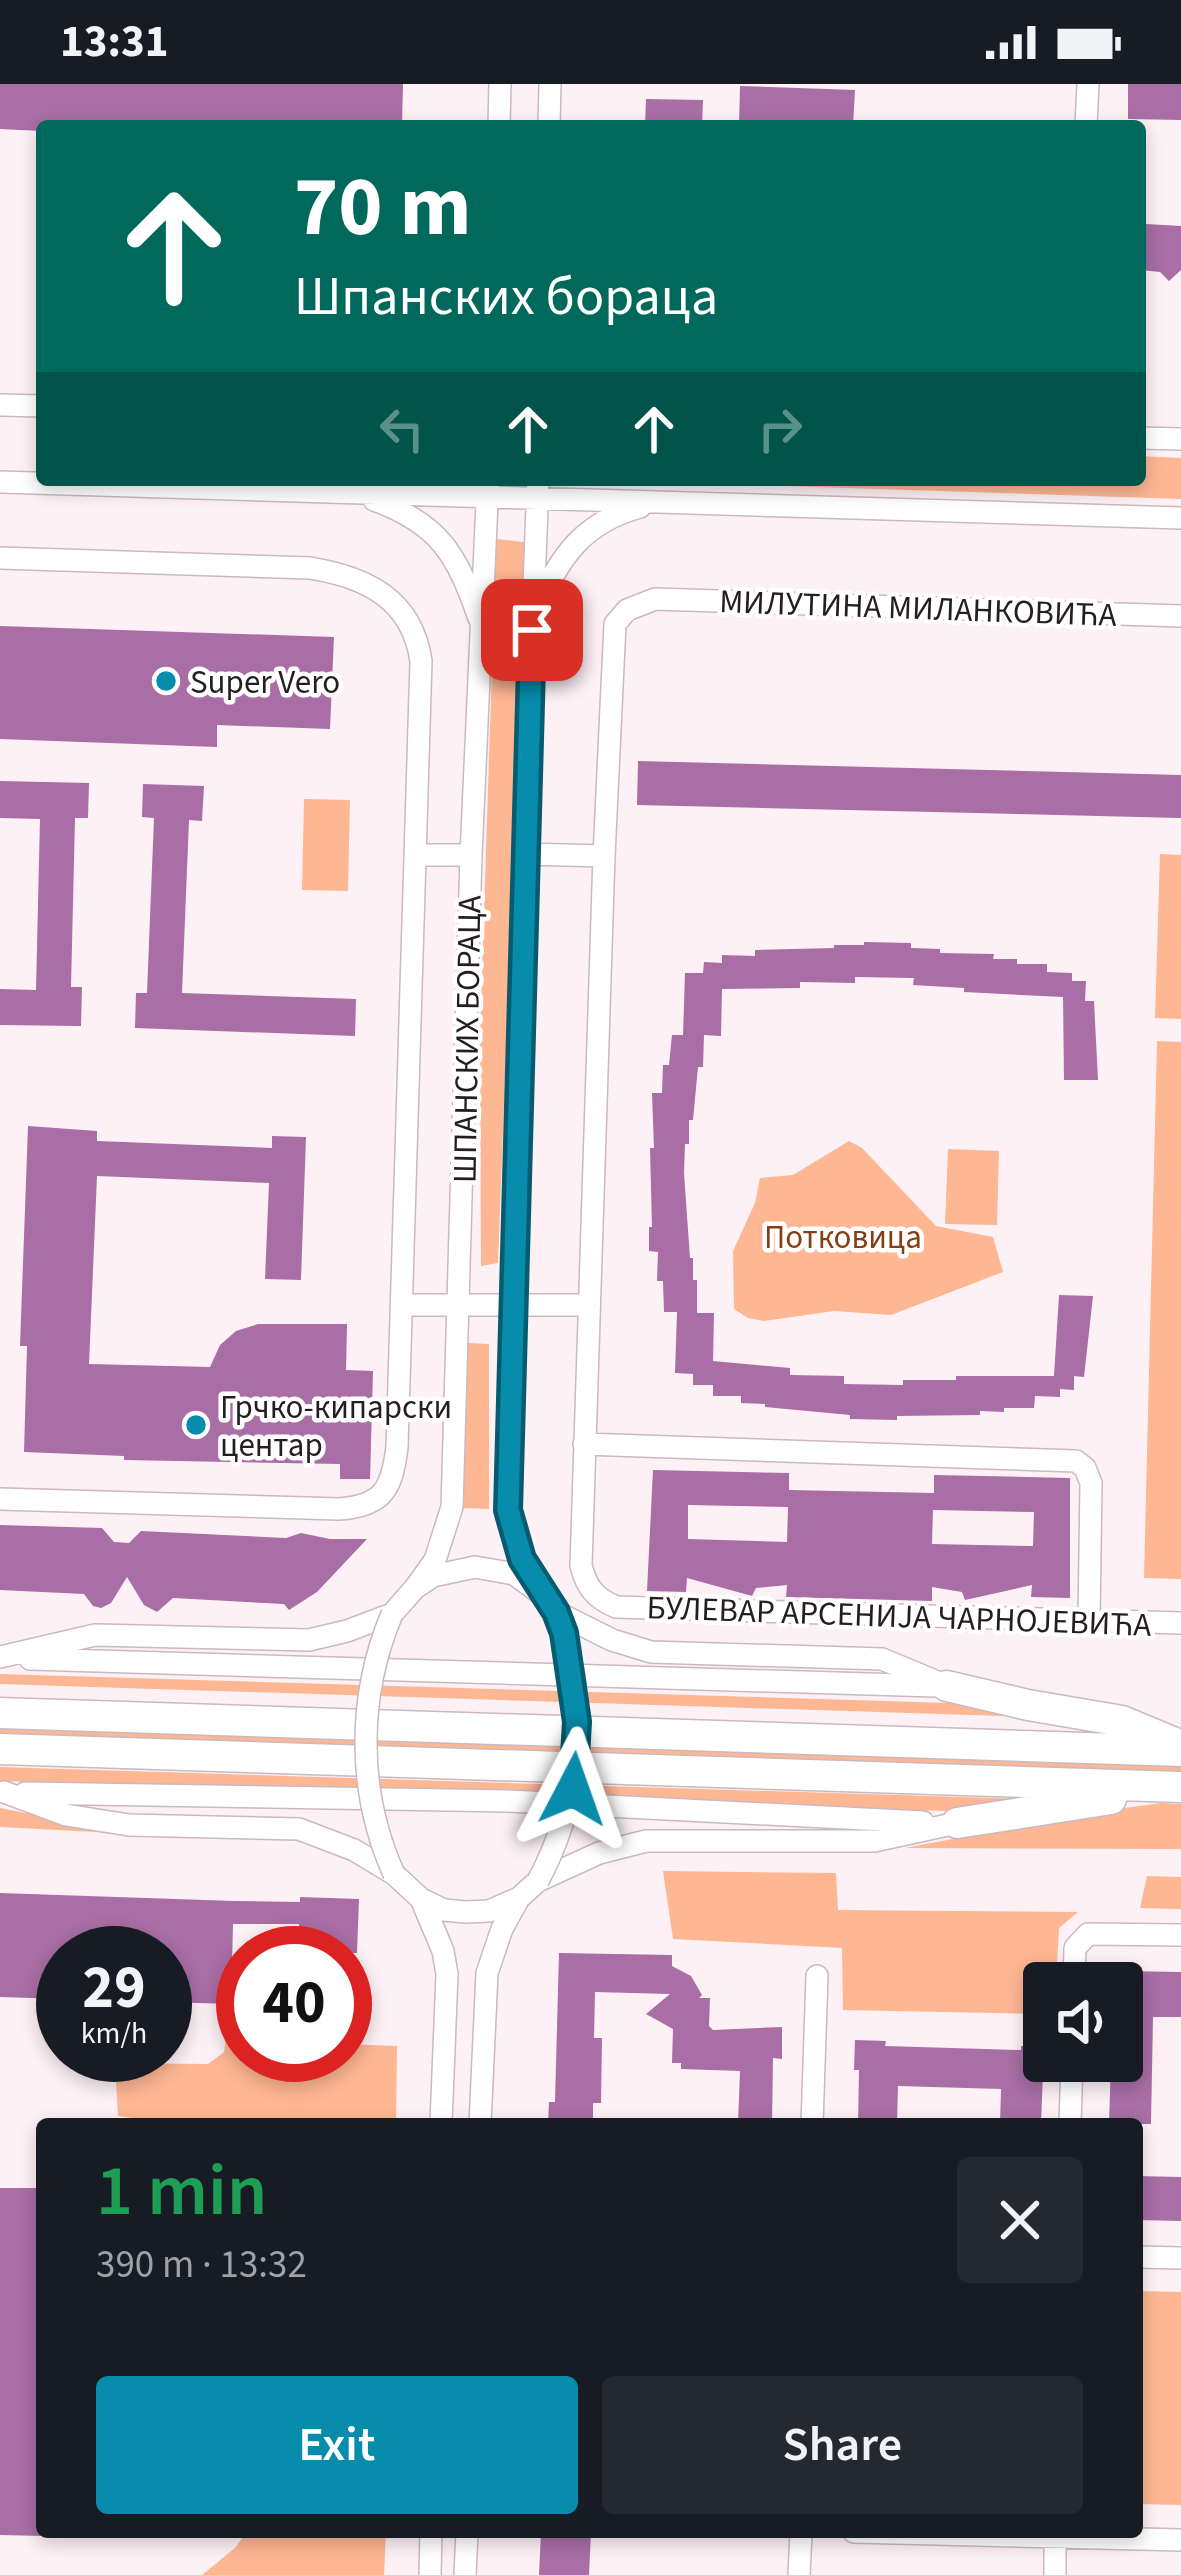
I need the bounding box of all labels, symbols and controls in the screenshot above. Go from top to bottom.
text: 13:31 [60,10,169,74]
text: 70 m [294,148,472,268]
icon: ahead [96,168,252,324]
text: Шпанских бораца [294,259,718,336]
icon: left [369,396,435,462]
icon: ahead [495,396,561,462]
icon: ahead [621,396,687,462]
icon: right [747,396,813,462]
street label: МИЛУТИНА МИЛАНКОВИЋА [718,578,1117,639]
pin [481,579,583,681]
icon: arrive [499,597,565,663]
place label: Super Vero [190,659,340,706]
marker: Super Vero [153,668,179,694]
street label: ШПАНСКИХ БОРАЦА [441,895,494,1183]
park label: Потковица [764,1214,922,1261]
place label: Грчко-кипарски центар [220,1384,452,1469]
marker: Грчко-кипарски центар [183,1412,209,1438]
street label: БУЛЕВАР АРСЕНИЈА ЧАРНОЈЕВИЋА [646,1584,1152,1649]
position arrow [510,1726,636,1852]
speed limit sign: 40 [216,1926,372,2082]
text: 29 [82,1946,146,2031]
map controls [1023,1962,1143,2082]
button: sound [1023,1962,1143,2082]
text: km/h [81,2012,147,2055]
text: 1 min [96,2140,267,2243]
button: close [957,2157,1083,2283]
text: 390 m · 13:32 [96,2237,307,2293]
button: Exit [96,2376,578,2514]
button: Share [602,2376,1083,2514]

